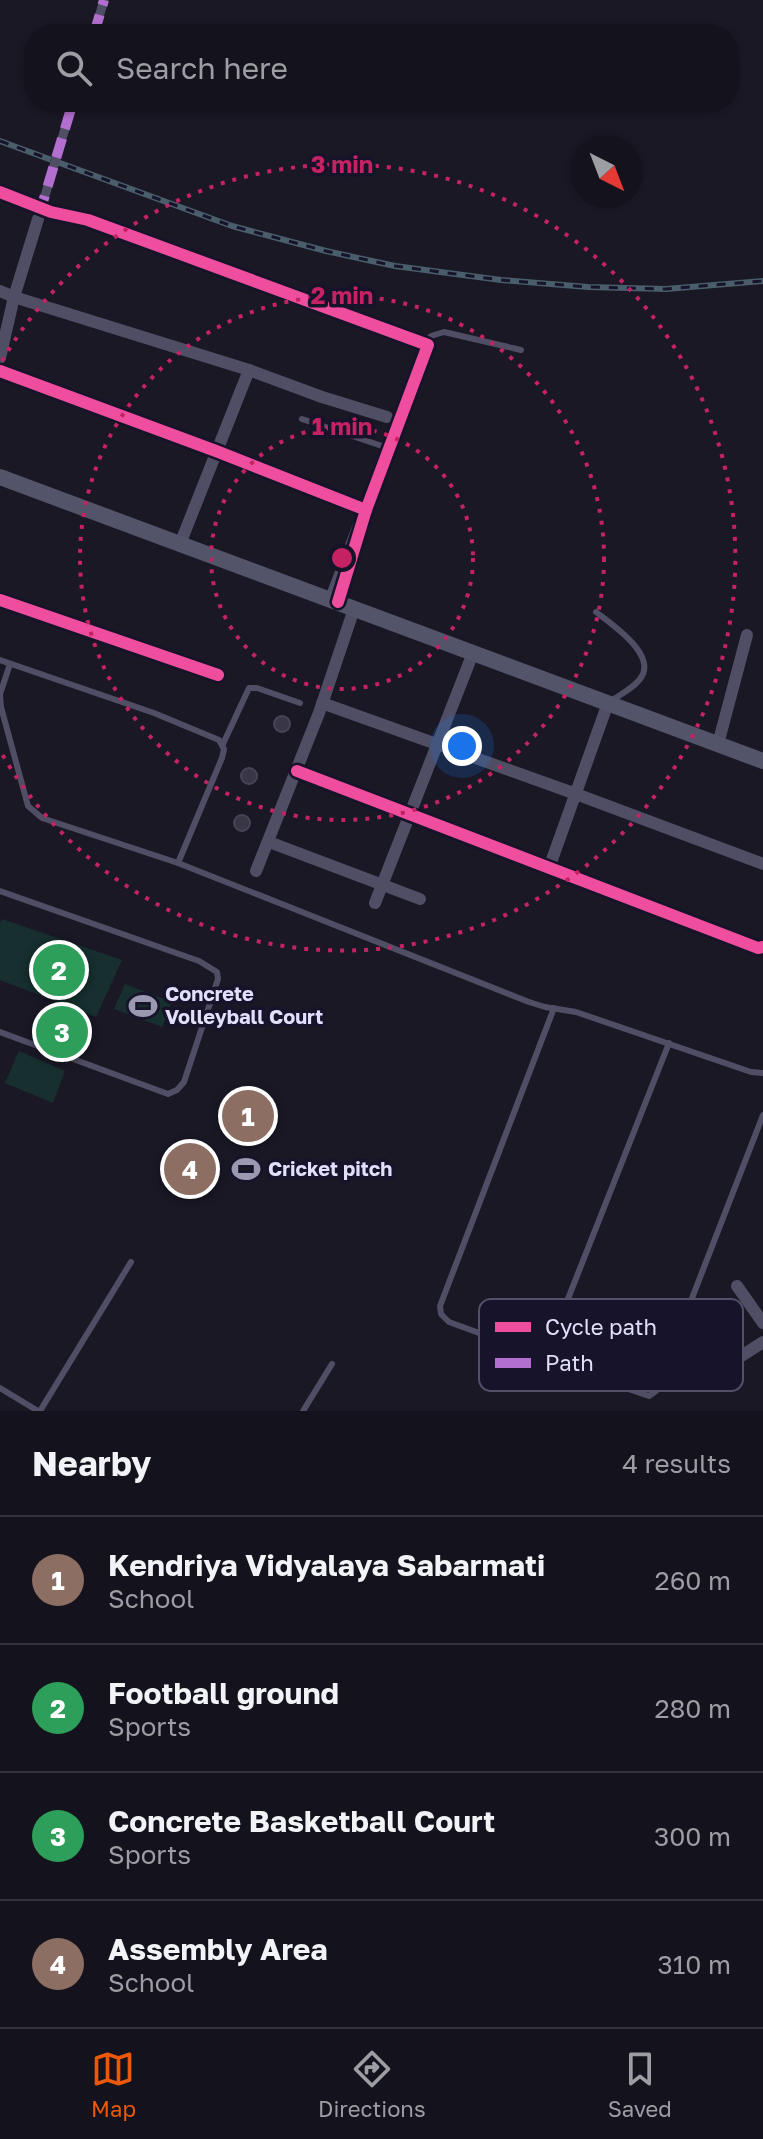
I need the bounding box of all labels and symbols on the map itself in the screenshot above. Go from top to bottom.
north arrow [571,136,643,208]
text: 3 min [311,149,373,178]
text: 2 min [311,280,373,309]
text: 1 min [312,411,372,440]
centre of rings [328,544,356,572]
your location [442,726,482,766]
pin: 2 [33,940,85,1000]
place label: Concrete Volleyball Court [165,981,323,1028]
sports icon: Concrete Volleyball Court [128,991,158,1021]
pin: 3 [36,1002,88,1062]
pin: 1 [222,1086,274,1146]
pin: 4 [164,1139,216,1199]
sports icon: Cricket pitch [231,1154,261,1184]
place label: Cricket pitch [268,1156,392,1180]
legend [479,1299,743,1391]
text: Cycle path [545,1313,657,1340]
text: Path [545,1349,594,1376]

